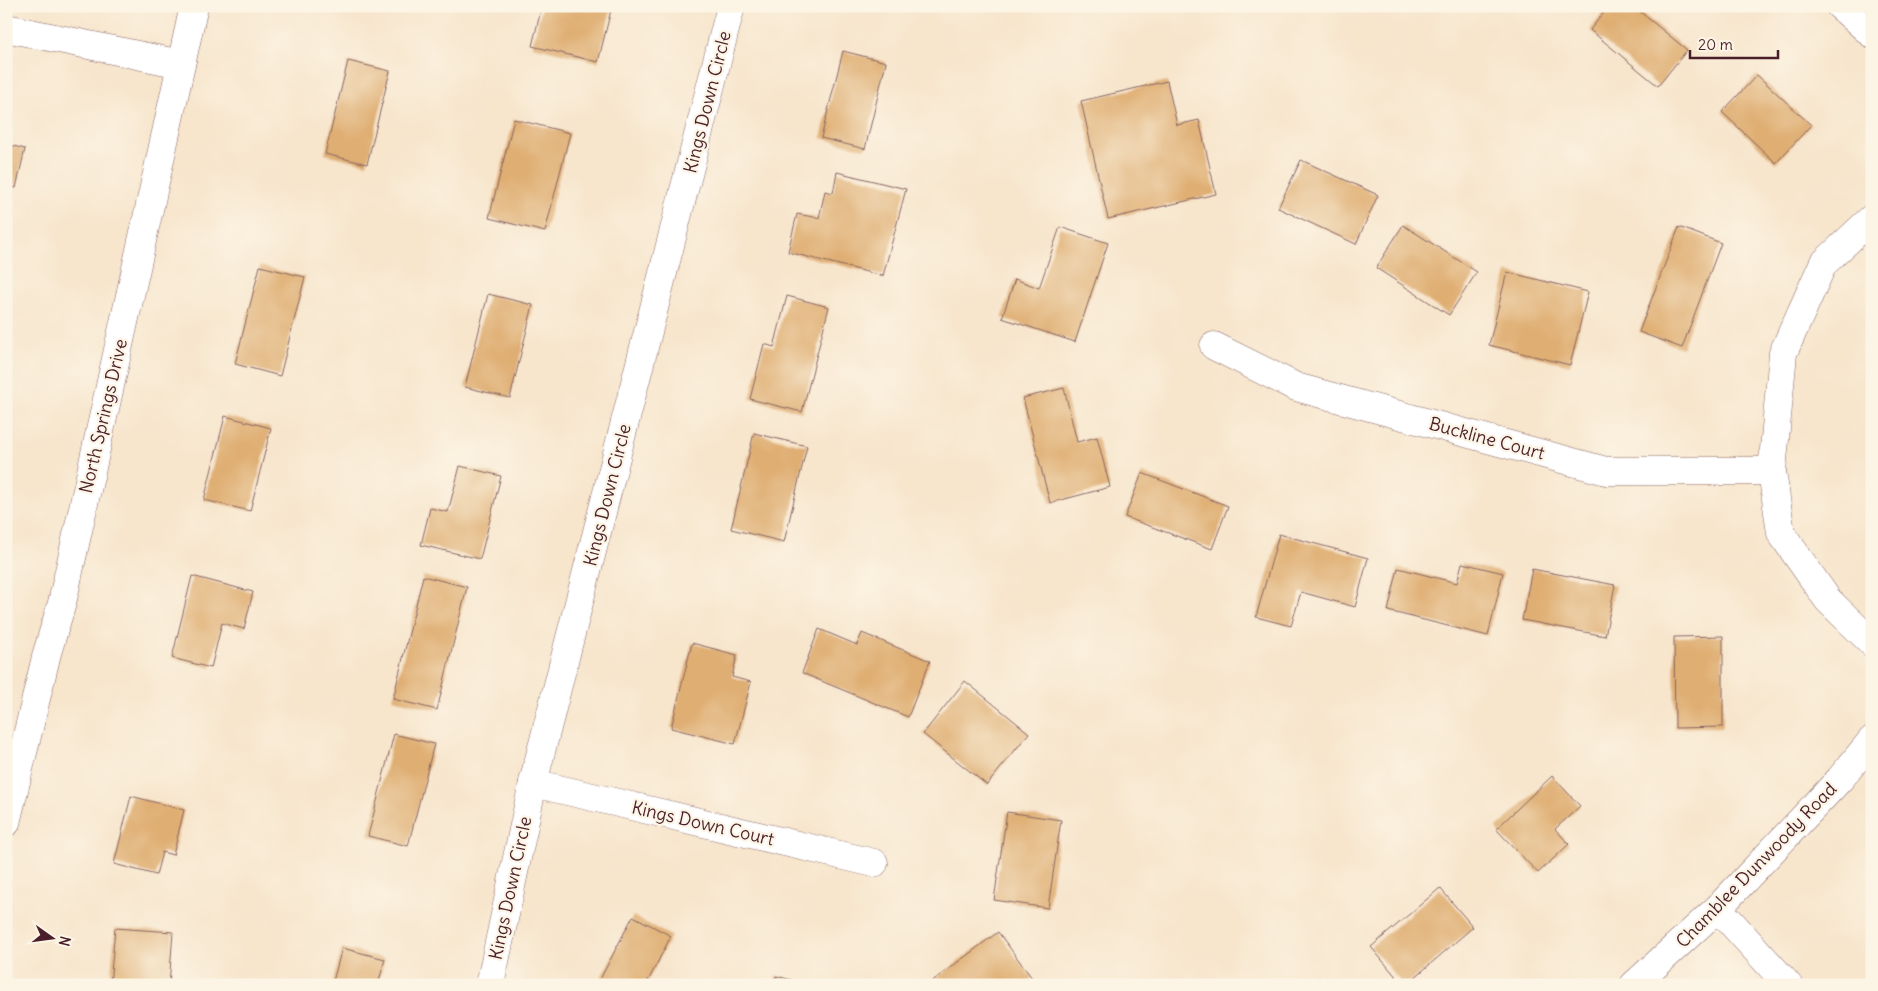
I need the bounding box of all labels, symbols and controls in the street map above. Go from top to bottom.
street label: Kings Down Circle [678,28,736,176]
scale bar [1690,28,1778,60]
text: 20 m [1698,35,1733,54]
street label: North Springs Drive [74,337,132,495]
street label: Buckline Court [1427,412,1547,464]
street label: Kings Down Circle [578,421,636,569]
street label: Chamblee Dunwoody Road [1671,777,1841,953]
street label: Kings Down Court [630,795,776,851]
street label: Kings Down Circle [484,814,536,962]
north arrow [28,914,78,964]
text: N [55,934,75,948]

